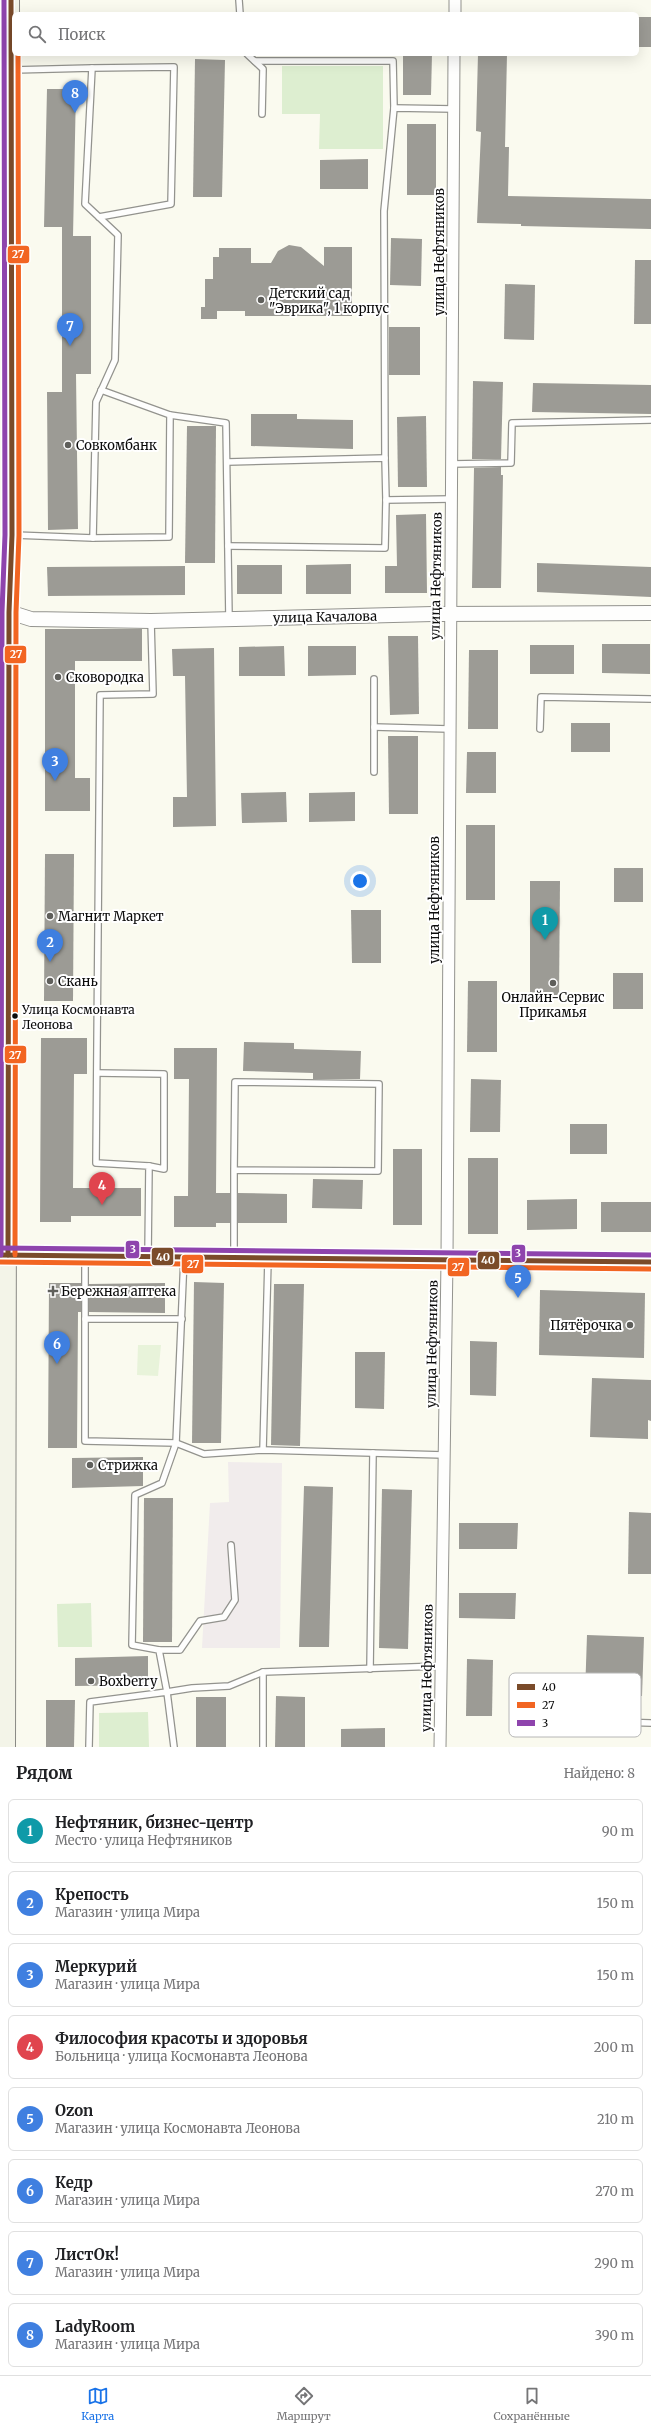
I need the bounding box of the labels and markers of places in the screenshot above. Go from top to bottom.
pin: 8 [62,80,88,113]
place label: Детский сад "Эврика", 1 корпус [269,285,389,317]
marker: Детский сад "Эврика", 1 корпус [256,295,266,305]
pin: 7 [57,313,83,346]
place label: Совкомбанк [76,437,158,454]
marker: Совкомбанк [63,440,73,450]
place label: Сковородка [66,669,144,686]
marker: Сковородка [53,672,63,682]
pin: 3 [42,748,68,781]
pin: 1 [532,907,558,940]
place label: Магнит Маркет [58,908,164,925]
marker: Магнит Маркет [45,911,55,921]
pin: 2 [37,929,63,962]
place label: Скань [58,973,98,990]
marker: Скань [45,976,55,986]
marker: Онлайн-Сервис Прикамья [548,978,558,988]
place label: Онлайн-Сервис Прикамья [501,989,605,1021]
place label: Улица Космонавта Леонова [21,1002,135,1032]
marker: Улица Космонавта Леонова [10,1011,20,1021]
pin: 4 [89,1172,115,1205]
pin: 5 [505,1265,531,1298]
place label: Бережная аптека [61,1283,176,1300]
marker: Бережная аптека [48,1286,58,1296]
place label: Пятёрочка [550,1317,622,1334]
marker: Пятёрочка [625,1320,635,1330]
pin: 6 [44,1331,70,1364]
place label: Стрижка [98,1457,158,1474]
marker: Стрижка [85,1460,95,1470]
place label: Boxberry [99,1673,158,1690]
marker: Boxberry [86,1676,96,1686]

